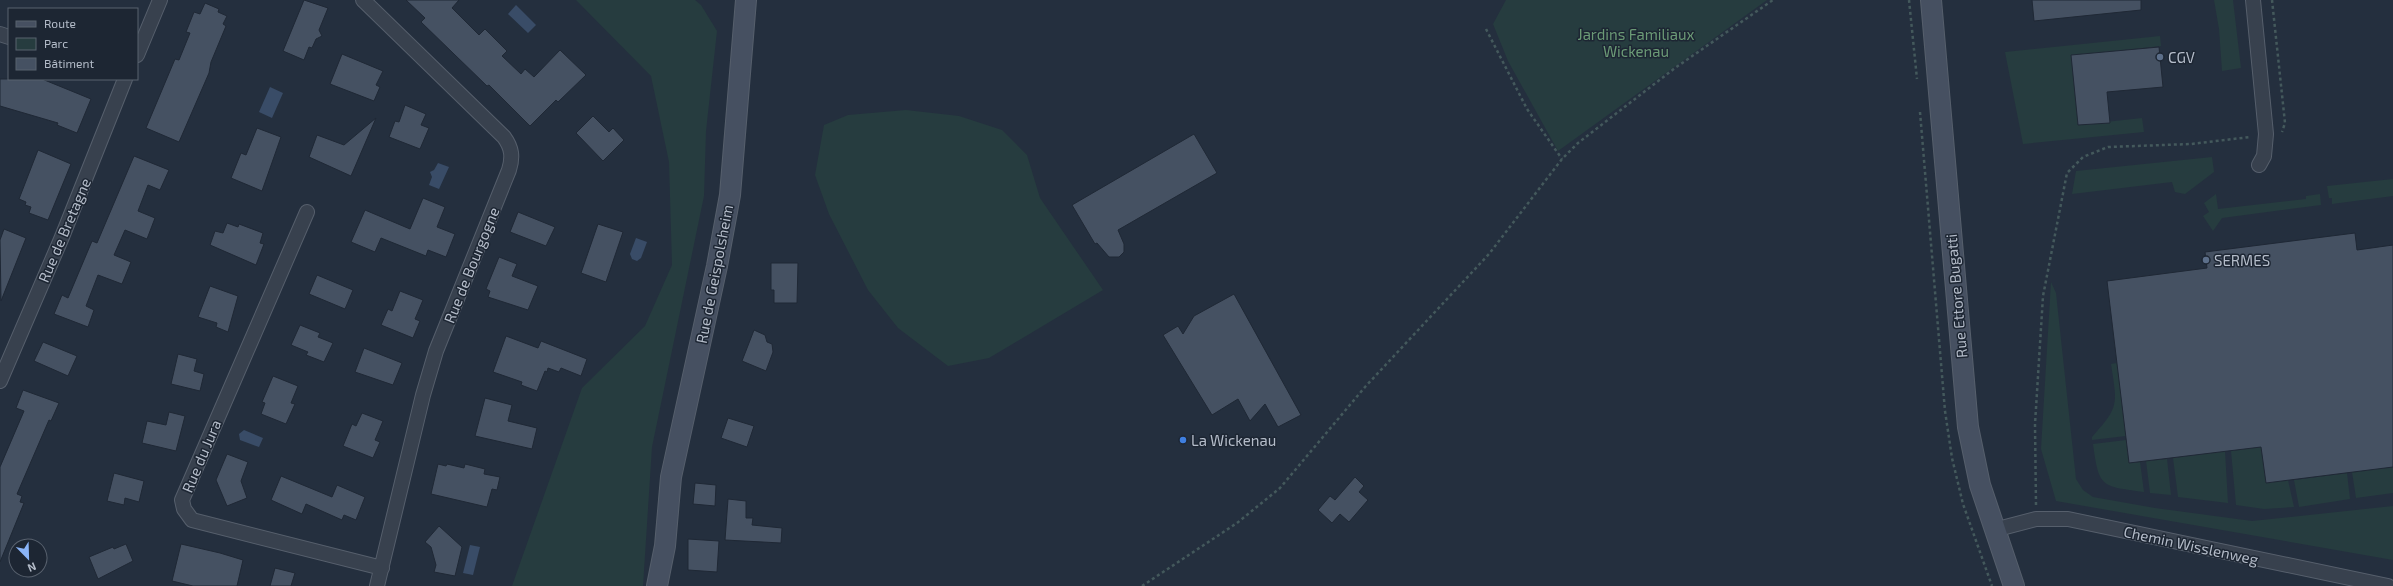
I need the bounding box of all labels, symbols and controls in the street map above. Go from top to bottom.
legend [8,8,138,80]
text: Route [44,16,76,30]
park label: Jardins Familiaux Wickenau [1578,25,1695,60]
text: Parc [44,36,68,50]
place label: CGV [2168,48,2195,66]
marker: CGV [2155,52,2165,62]
text: Bâtiment [44,56,95,70]
street label: Rue de Bretagne [34,175,94,285]
street label: Rue de Geispolsheim [692,203,736,345]
street label: Rue de Bourgogne [440,204,502,326]
street label: Rue Ettore Bugatti [1942,233,1970,359]
place label: SERMES [2214,251,2270,269]
marker: SERMES [2201,255,2211,265]
street label: Rue du Jura [178,417,224,495]
place label: La Wickenau [1191,431,1276,449]
marker: La Wickenau [1178,435,1188,445]
street label: Chemin Wisslenweg [2122,522,2261,568]
north arrow [8,538,48,578]
text: N [26,560,38,575]

